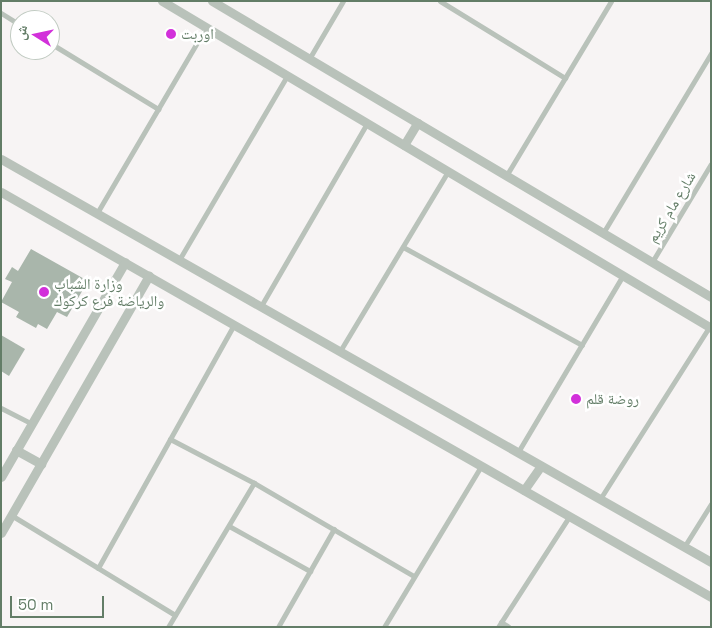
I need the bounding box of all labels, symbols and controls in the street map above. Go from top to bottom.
north arrow [10,10,60,60]
text: ش [11,24,31,41]
place label: اوربت [181,25,214,43]
marker: اوربت [165,28,177,40]
street label: شارع مام كريم [643,168,699,246]
place label: وزارة الشباب والرياضة فرع كركوك [54,274,164,309]
marker: وزارة الشباب والرياضة فرع كركوك [38,286,50,298]
place label: روضة قلم [586,390,639,408]
marker: روضة قلم [570,393,582,405]
scale bar [12,586,106,618]
text: 50 m [18,595,53,614]

